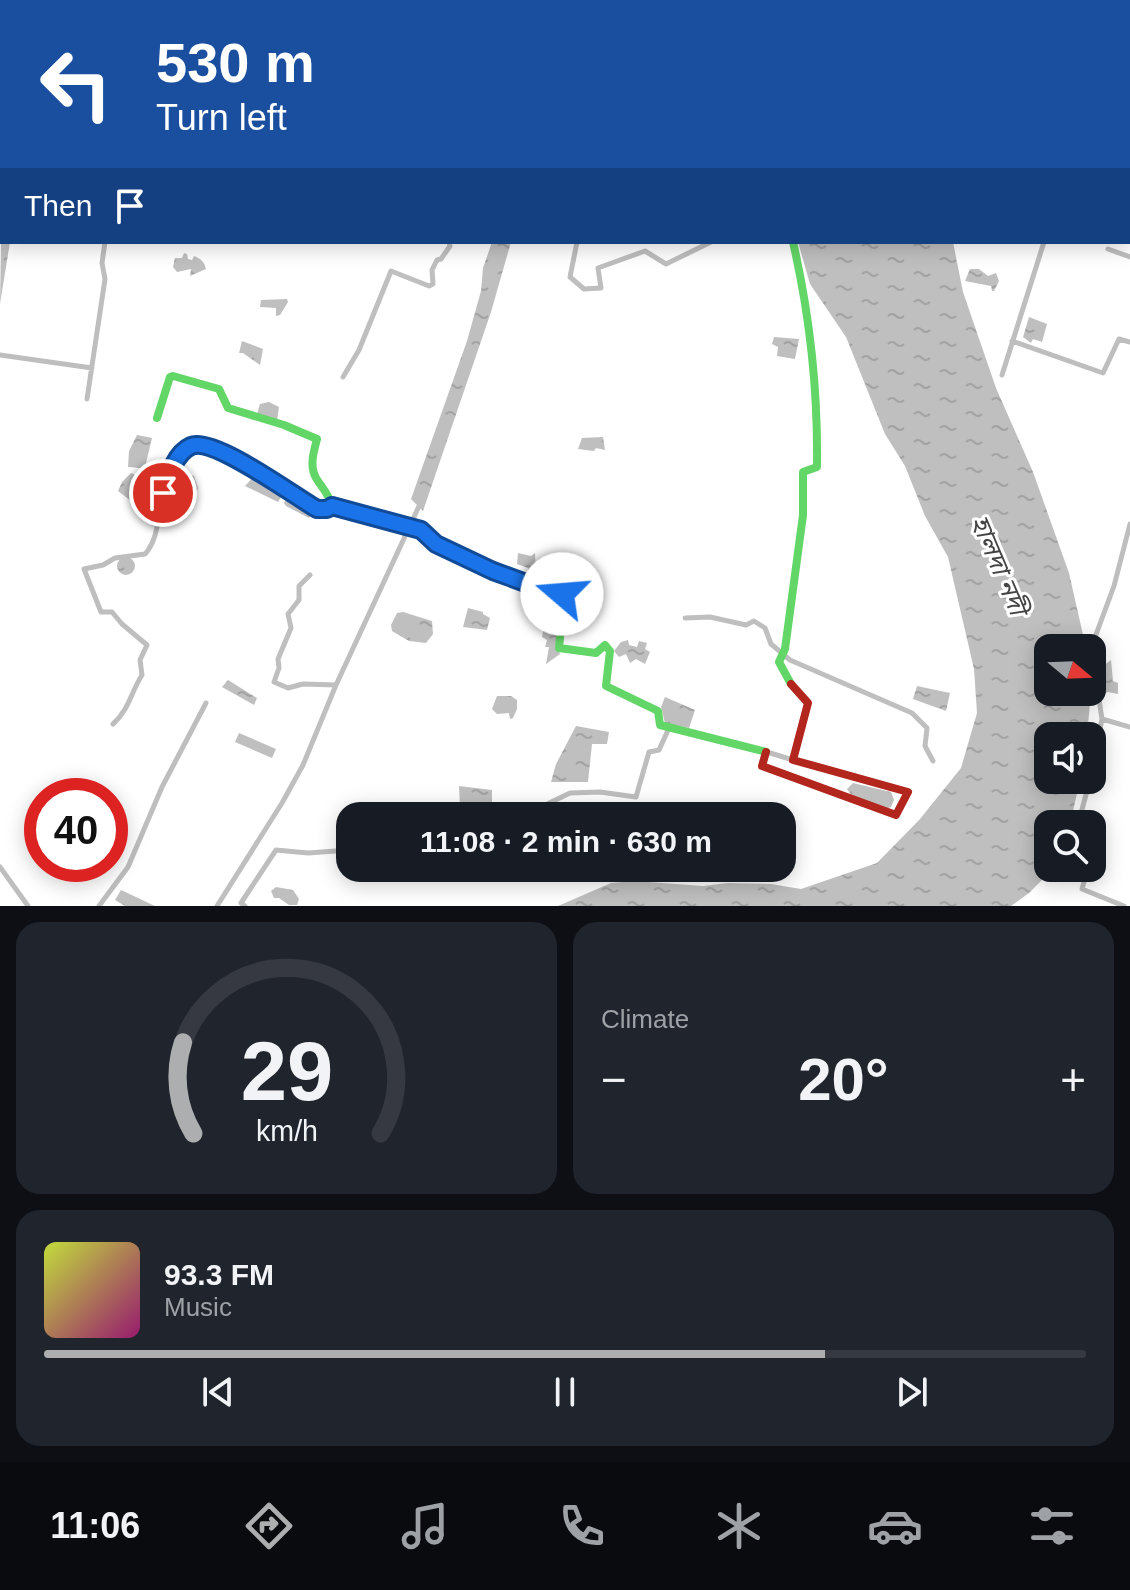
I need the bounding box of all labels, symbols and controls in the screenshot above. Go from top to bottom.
text: 530 m [156,31,315,94]
icon: left [24,32,128,136]
text: Turn left [156,97,287,138]
icon: arrive [108,184,152,228]
text: Then [24,189,92,222]
pin [129,459,197,527]
icon: arrive [141,471,185,515]
water label: হালদা নদী [965,511,1035,624]
position arrow [520,552,604,636]
north arrow [1034,634,1106,706]
map controls [1034,634,1106,882]
button: sound [1034,722,1106,794]
speed limit sign: 40 [24,778,128,882]
button: search [1034,810,1106,882]
text: 11:08 · 2 min · 630 m [420,825,712,858]
text: Climate [601,1004,689,1034]
text: 29 [240,1025,333,1118]
text: 20° [798,1046,889,1113]
text: − [601,1055,627,1104]
text: + [1060,1055,1086,1104]
text: km/h [256,1115,317,1147]
text: 93.3 FM [164,1258,274,1291]
text: Music [164,1292,232,1322]
icon: previous [196,1370,240,1414]
icon: pause [543,1370,587,1414]
icon: next [890,1370,934,1414]
icon: directions [241,1498,297,1554]
icon: music [397,1498,453,1554]
icon: phone [554,1498,610,1554]
icon: climate [711,1498,767,1554]
icon: car [867,1498,923,1554]
icon: filters [1024,1498,1080,1554]
text: 11:06 [50,1505,140,1546]

